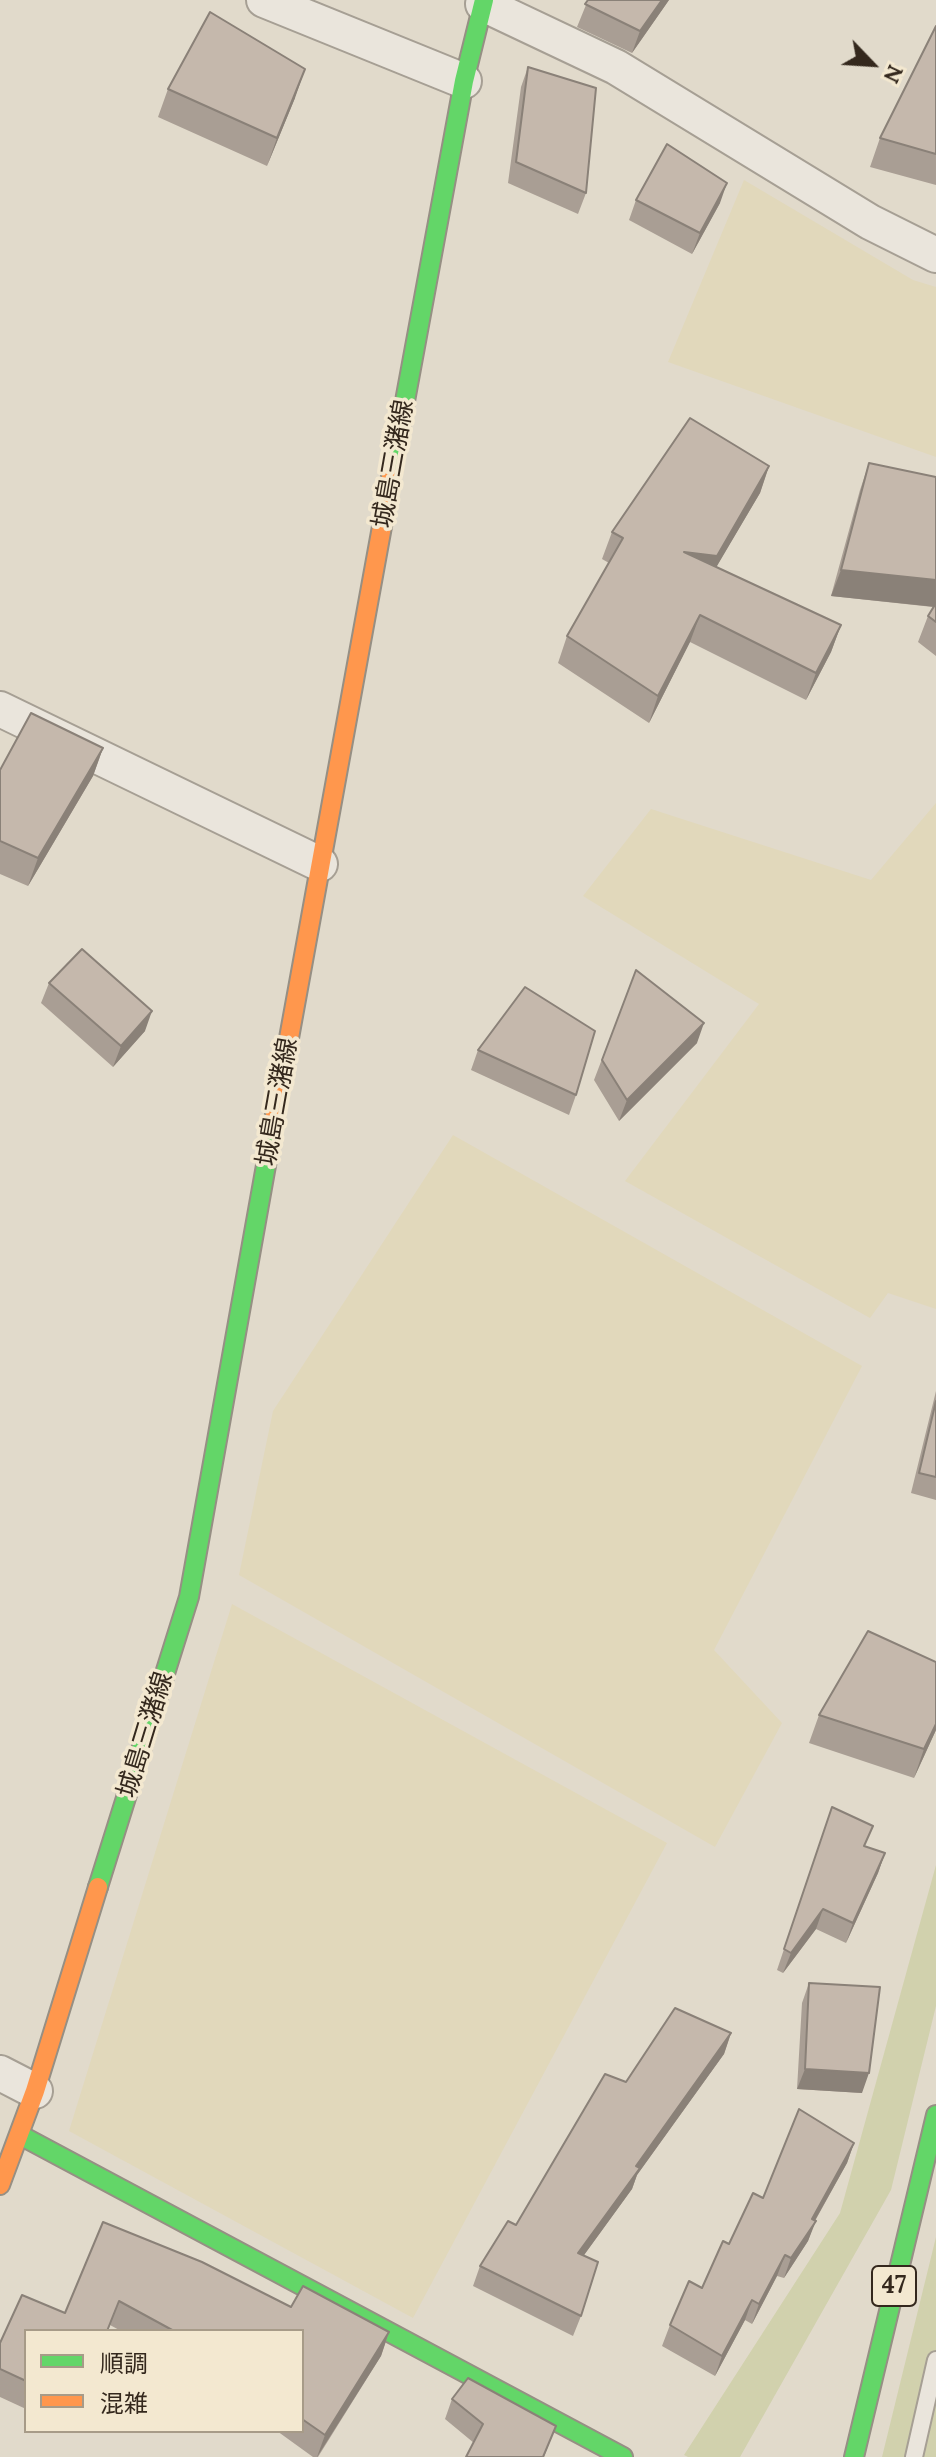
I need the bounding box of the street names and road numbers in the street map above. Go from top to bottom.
street label: 城島三潴線 [367,397,421,531]
street label: 城島三潴線 [251,1035,305,1169]
street label: 城島三潴線 [112,1668,180,1802]
road number: 47 [872,2266,916,2306]

